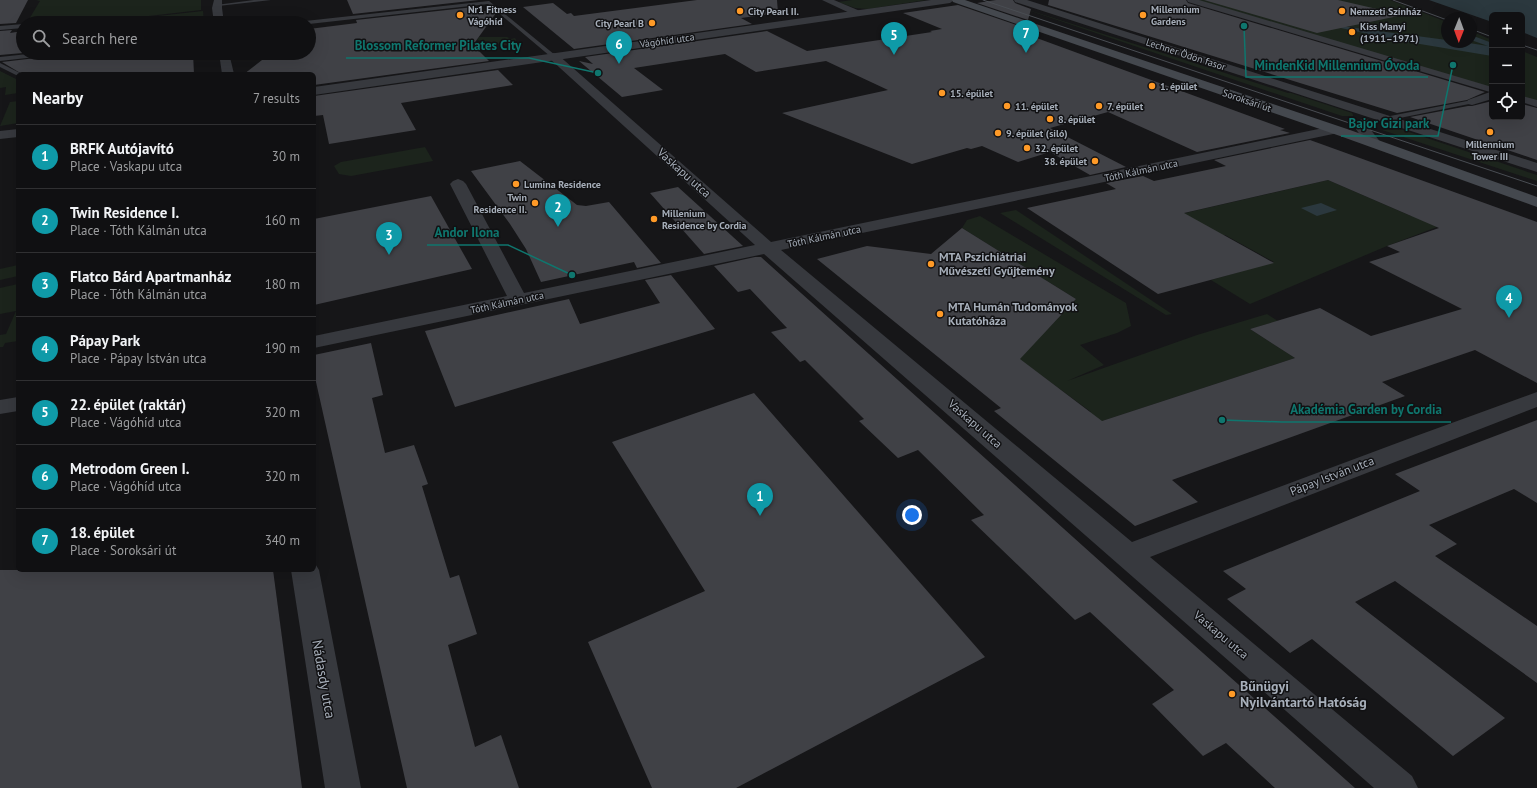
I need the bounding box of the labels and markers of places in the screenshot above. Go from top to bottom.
place label: Nr1 Fitness Vágóhíd [467,3,517,28]
place label: Millennium Gardens [1151,3,1200,28]
place label: City Pearl II. [748,5,800,18]
place label: Nemzeti Színház [1350,5,1421,18]
marker: City Pearl II. [735,6,745,16]
marker: Nemzeti Színház [1337,6,1347,16]
marker: Nr1 Fitness Vágóhíd [455,10,465,20]
marker: Millennium Gardens [1138,10,1148,20]
place label: City Pearl B [595,17,644,30]
marker: City Pearl B [647,18,657,28]
pin: 7 [1013,20,1039,53]
place label: Kiss Manyi (1911–1971) [1360,20,1419,45]
pin: 5 [881,22,907,55]
marker: Kiss Manyi (1911–1971) [1347,27,1357,37]
pin: 6 [606,31,632,64]
callout: Blossom Reformer Pilates City [346,33,529,58]
callout: MindenKid Millennium Óvoda [1246,52,1428,77]
place label: 1. épület [1160,80,1198,93]
marker: 1. épület [1147,81,1157,91]
place label: 15. épület [950,87,994,100]
marker: 15. épület [937,88,947,98]
place label: 11. épület [1015,100,1059,113]
place label: 7. épület [1107,100,1144,113]
marker: 11. épület [1002,101,1012,111]
marker: 7. épület [1094,101,1104,111]
callout: Bajor Gizi park [1341,111,1438,136]
place label: 8. épület [1058,113,1096,126]
marker: 8. épület [1045,114,1055,124]
place label: 9. épület (siló) [1006,127,1067,140]
marker: Millennium Tower III [1485,127,1495,137]
marker: 9. épület (siló) [993,128,1003,138]
place label: Millennium Tower III [1466,138,1514,163]
place label: 32. épület [1035,142,1079,155]
marker: 32. épület [1022,143,1032,153]
place label: 38. épület [1044,155,1088,168]
marker: 38. épület [1090,156,1100,166]
place label: Lumina Residence [524,178,601,191]
marker: Lumina Residence [511,179,521,189]
place label: Twin Residence II. [474,191,528,216]
pin: 2 [545,194,571,227]
marker: Twin Residence II. [530,198,540,208]
place label: Millenium Residence by Cordia [662,207,746,232]
marker: Millenium Residence by Cordia [649,214,659,224]
callout: Andor Ilona [427,220,508,245]
pin: 3 [376,222,402,255]
place label: MTA Pszichiátriai Művészeti Gyűjtemény [939,249,1055,278]
marker: MTA Pszichiátriai Művészeti Gyűjtemény [926,259,936,269]
pin: 4 [1496,285,1522,318]
place label: MTA Humán Tudományok Kutatóháza [948,299,1077,328]
marker: MTA Humán Tudományok Kutatóháza [935,309,945,319]
callout: Akadémia Garden by Cordia [1282,397,1451,422]
pin: 1 [747,483,773,516]
place label: Bűnügyi Nyilvántartó Hatóság [1240,677,1367,711]
marker: Bűnügyi Nyilvántartó Hatóság [1227,689,1237,699]

